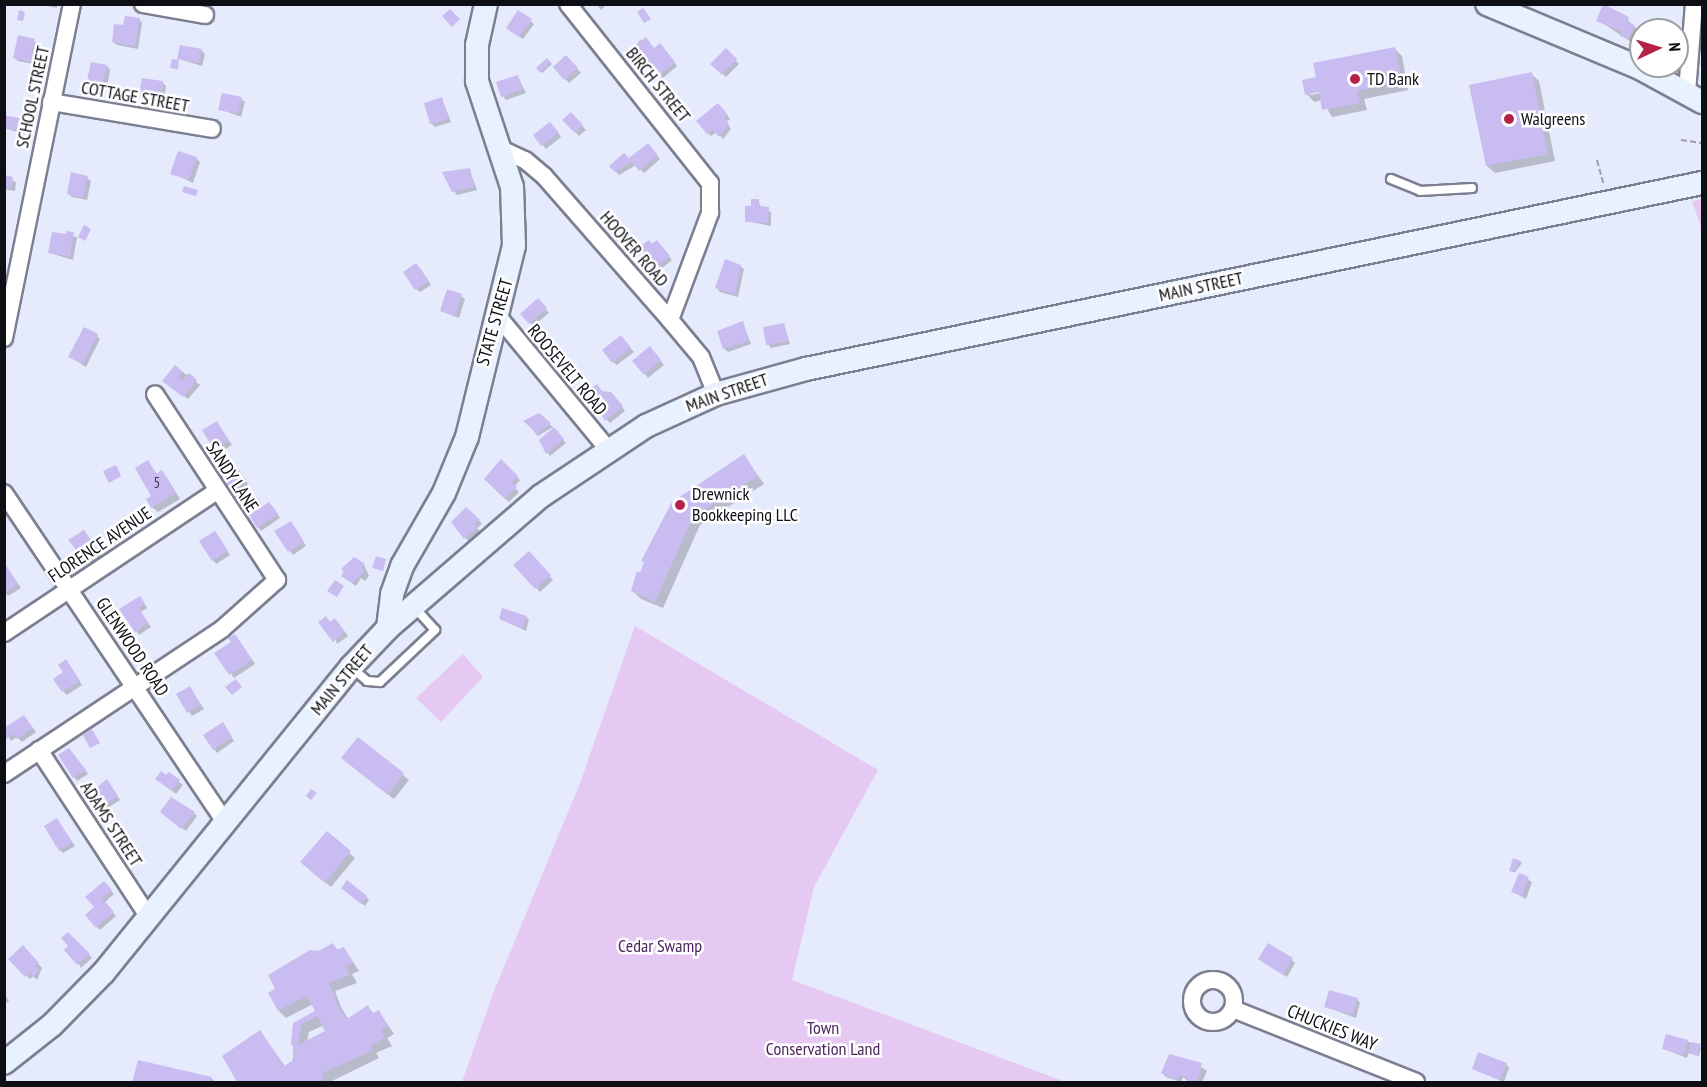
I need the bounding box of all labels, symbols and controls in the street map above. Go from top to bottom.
north arrow [1629,18,1689,78]
text: N [1665,42,1685,52]
street label: BIRCH STREET [621,43,695,127]
street label: SCHOOL STREET [12,44,54,150]
place label: TD Bank [1367,68,1419,90]
marker: TD Bank [1348,72,1362,86]
street label: COTTAGE STREET [79,77,191,117]
place label: Walgreens [1521,108,1585,130]
marker: Walgreens [1502,112,1516,126]
street label: HOOVER ROAD [595,207,673,291]
street label: MAIN STREET [1157,268,1245,306]
street label: STATE STREET [472,276,518,368]
street label: ROOSEVELT ROAD [523,320,611,420]
street label: MAIN STREET [683,369,771,417]
street label: SANDY LANE [201,437,263,517]
house number: 5 [154,474,160,492]
place label: Drewnick Bookkeeping LLC [692,484,798,526]
marker: Drewnick Bookkeeping LLC [673,498,687,512]
street label: FLORENCE AVENUE [44,502,156,588]
street label: GLENWOOD ROAD [91,594,173,700]
street label: MAIN STREET [306,640,378,720]
street label: ADAMS STREET [76,777,146,871]
park label: Cedar Swamp [618,935,702,957]
street label: CHUCKIES WAY [1284,1000,1380,1056]
park label: Town Conservation Land [766,1018,880,1060]

